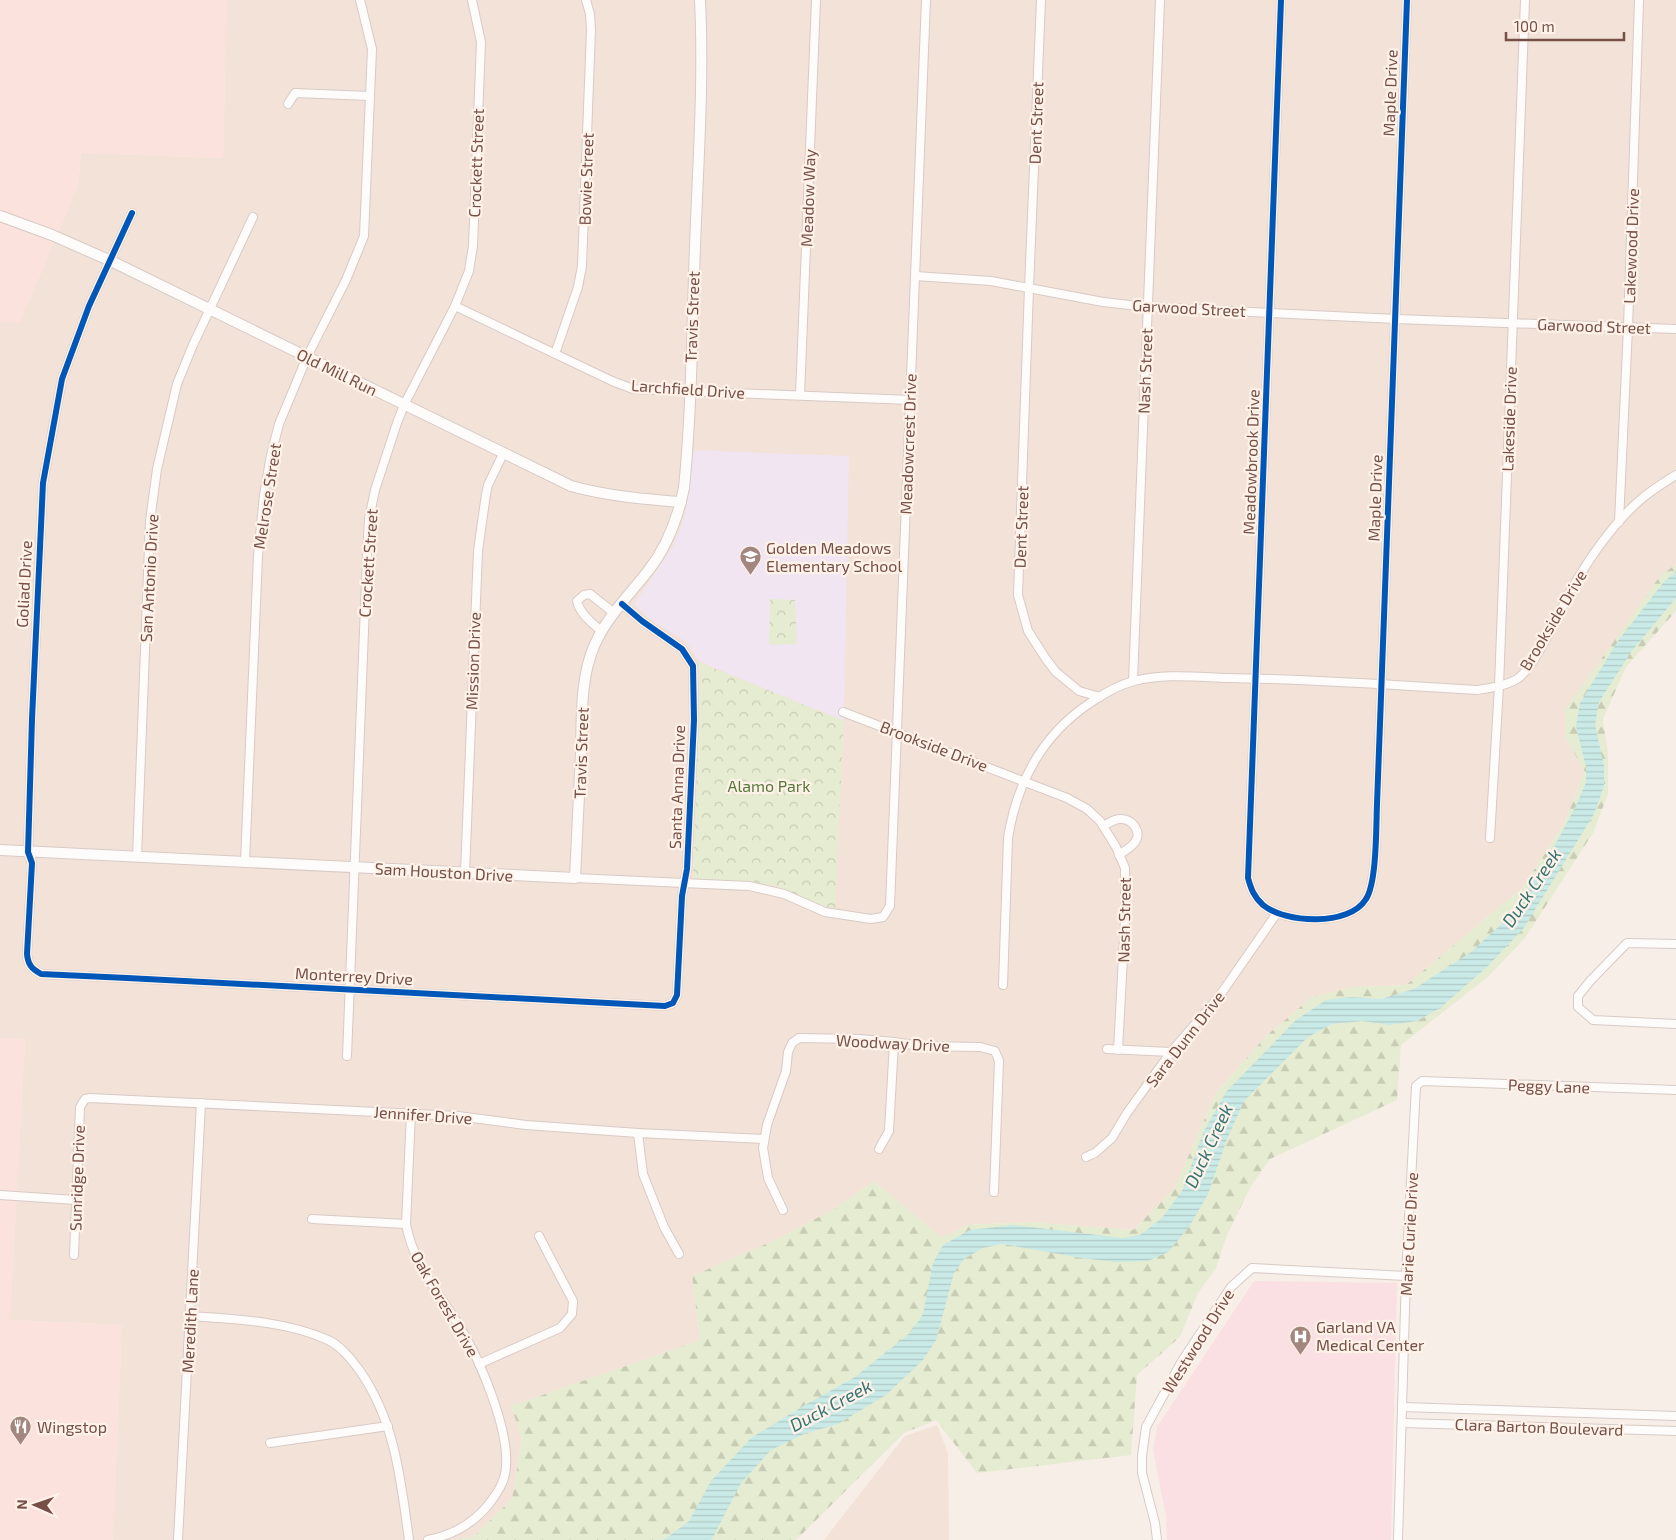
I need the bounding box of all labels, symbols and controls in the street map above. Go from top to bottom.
scale bar [1506,10,1624,42]
text: 100 m [1514,17,1555,35]
street label: Maple Drive [1378,49,1401,137]
street label: Dent Street [1025,81,1046,165]
street label: Crockett Street [464,108,487,218]
street label: Bowie Street [574,132,597,226]
street label: Meadow Way [796,148,819,247]
street label: Lakewood Drive [1619,188,1642,304]
street label: Travis Street [680,271,703,363]
street label: Garwood Street [1132,295,1246,320]
street label: Garwood Street [1537,314,1651,337]
street label: Nash Street [1134,328,1155,414]
street label: Old Mill Run [294,344,381,399]
street label: Lakeside Drive [1497,366,1520,472]
street label: Meadowcrest Drive [896,373,919,515]
street label: Larchfield Drive [630,375,746,402]
street label: Meadowbrook Drive [1238,389,1263,535]
street label: Melrose Street [249,441,284,550]
street label: Maple Drive [1363,454,1386,542]
street label: Dent Street [1010,485,1031,569]
street label: Crockett Street [354,508,381,618]
street label: San Antonio Drive [136,513,161,643]
place label: Golden Meadows Elementary School [766,538,902,575]
street label: Goliad Drive [12,540,35,628]
school or university icon: Golden Meadows Elementary School [738,545,762,576]
street label: Brookside Drive [1515,566,1590,673]
street label: Mission Drive [461,612,484,710]
street label: Travis Street [569,707,592,799]
street label: Brookside Drive [878,716,991,775]
street label: Santa Anna Drive [665,725,688,849]
park label: Alamo Park [728,776,810,795]
water label: Duck Creek [1497,844,1565,931]
street label: Sam Houston Drive [374,858,514,885]
street label: Nash Street [1113,877,1134,963]
street label: Monterrey Drive [295,963,413,988]
street label: Sara Dunn Drive [1141,987,1228,1090]
street label: Woodway Drive [836,1030,950,1055]
street label: Peggy Lane [1508,1075,1591,1096]
water label: Duck Creek [1179,1100,1237,1191]
street label: Jennifer Drive [373,1102,473,1127]
street label: Sunridge Drive [65,1125,88,1231]
street label: Marie Curie Drive [1396,1171,1421,1296]
street label: Oak Forest Drive [407,1247,483,1360]
street label: Meredith Lane [177,1268,202,1374]
street label: Westwood Drive [1158,1285,1237,1397]
place label: Garland VA Medical Center [1316,1317,1425,1354]
hospital icon: Garland VA Medical Center [1288,1324,1312,1355]
water label: Duck Creek [786,1374,875,1436]
street label: Clara Barton Boulevard [1454,1414,1624,1439]
restaurant icon: Wingstop [9,1415,33,1446]
place label: Wingstop [37,1417,107,1436]
north arrow [10,1480,60,1530]
text: N [13,1499,30,1510]

